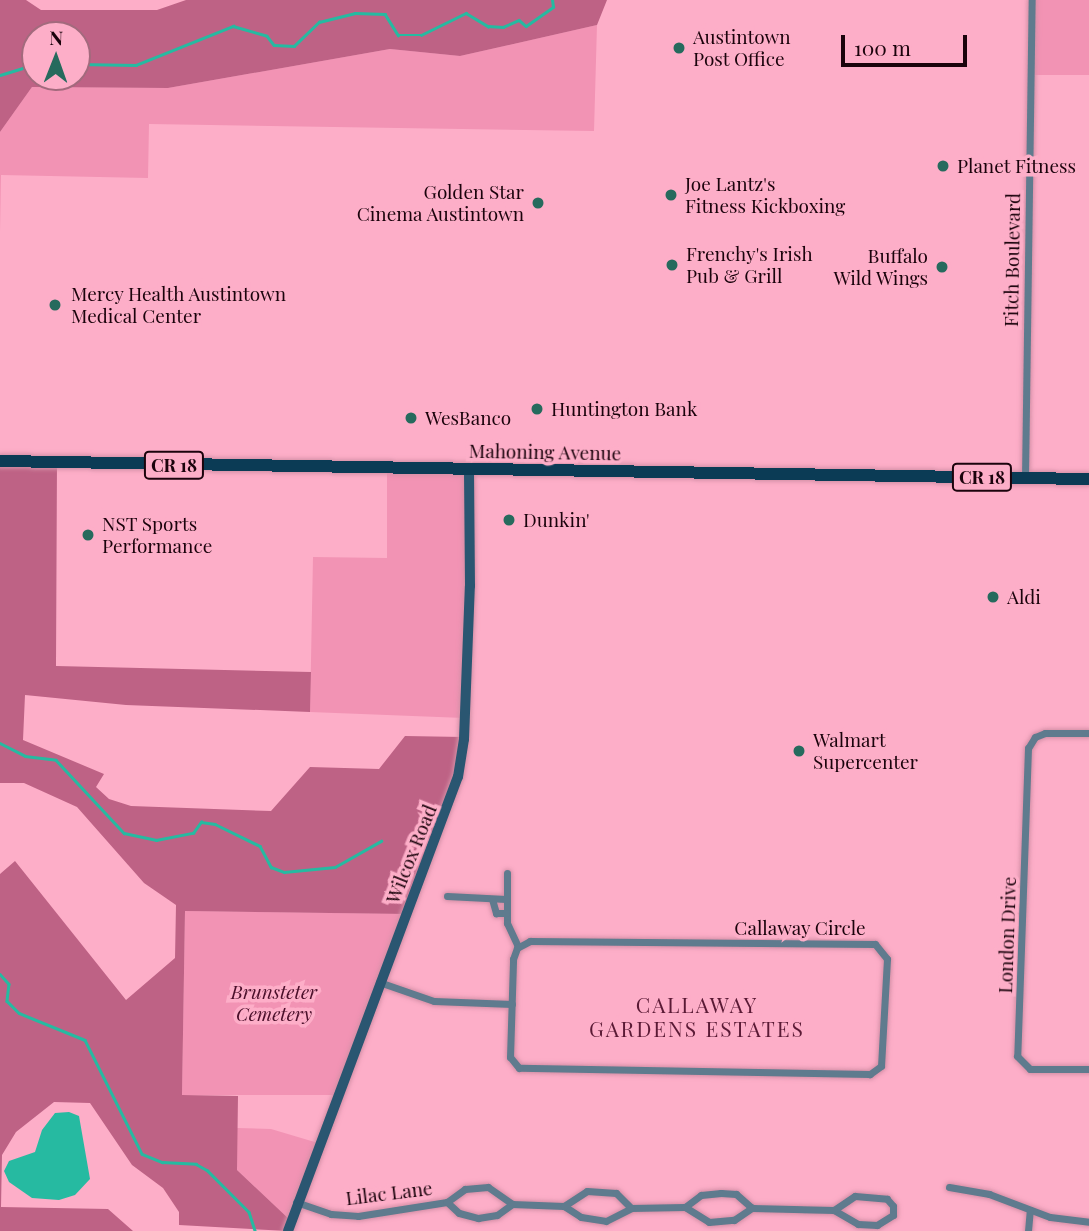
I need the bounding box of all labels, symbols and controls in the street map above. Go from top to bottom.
north arrow [21,21,91,91]
scale bar [844,21,970,65]
text: N [49,24,63,50]
place label: Austintown Post Office [693,26,791,70]
text: 100 m [854,33,911,61]
marker: Austintown Post Office [671,40,687,56]
place label: Planet Fitness [957,155,1076,177]
marker: Planet Fitness [935,158,951,174]
place label: Joe Lantz's Fitness Kickboxing [685,173,845,217]
place label: Golden Star Cinema Austintown [356,181,524,225]
marker: Joe Lantz's Fitness Kickboxing [663,187,679,203]
street label: Fitch Boulevard [999,193,1025,327]
marker: Golden Star Cinema Austintown [530,195,546,211]
place label: Frenchy's Irish Pub & Grill [686,243,813,287]
place label: Buffalo Wild Wings [833,245,928,289]
marker: Frenchy's Irish Pub & Grill [664,257,680,273]
marker: Buffalo Wild Wings [934,259,950,275]
place label: Mercy Health Austintown Medical Center [71,283,287,327]
marker: Mercy Health Austintown Medical Center [45,295,65,315]
place label: Huntington Bank [551,398,697,420]
marker: Huntington Bank [529,401,545,417]
place label: WesBanco [425,407,511,429]
marker: WesBanco [403,410,419,426]
street label: Mahoning Avenue [468,439,622,465]
road number: CR 18 [142,450,206,480]
road number: CR 18 [950,462,1014,491]
place label: Dunkin' [523,509,590,531]
marker: Dunkin' [501,512,517,528]
place label: NST Sports Performance [102,513,212,557]
marker: NST Sports Performance [80,527,96,543]
place label: Aldi [1007,586,1041,608]
marker: Aldi [985,589,1001,605]
place label: Walmart Supercenter [813,729,918,773]
marker: Walmart Supercenter [791,743,807,759]
street label: Wilcox Road [381,801,441,907]
street label: London Drive [994,876,1020,994]
street label: Callaway Circle [734,917,866,939]
park label: Brunsteter Cemetery [231,981,317,1025]
district label: CALLAWAY GARDENS ESTATES [591,991,803,1041]
street label: Lilac Lane [344,1176,434,1210]

